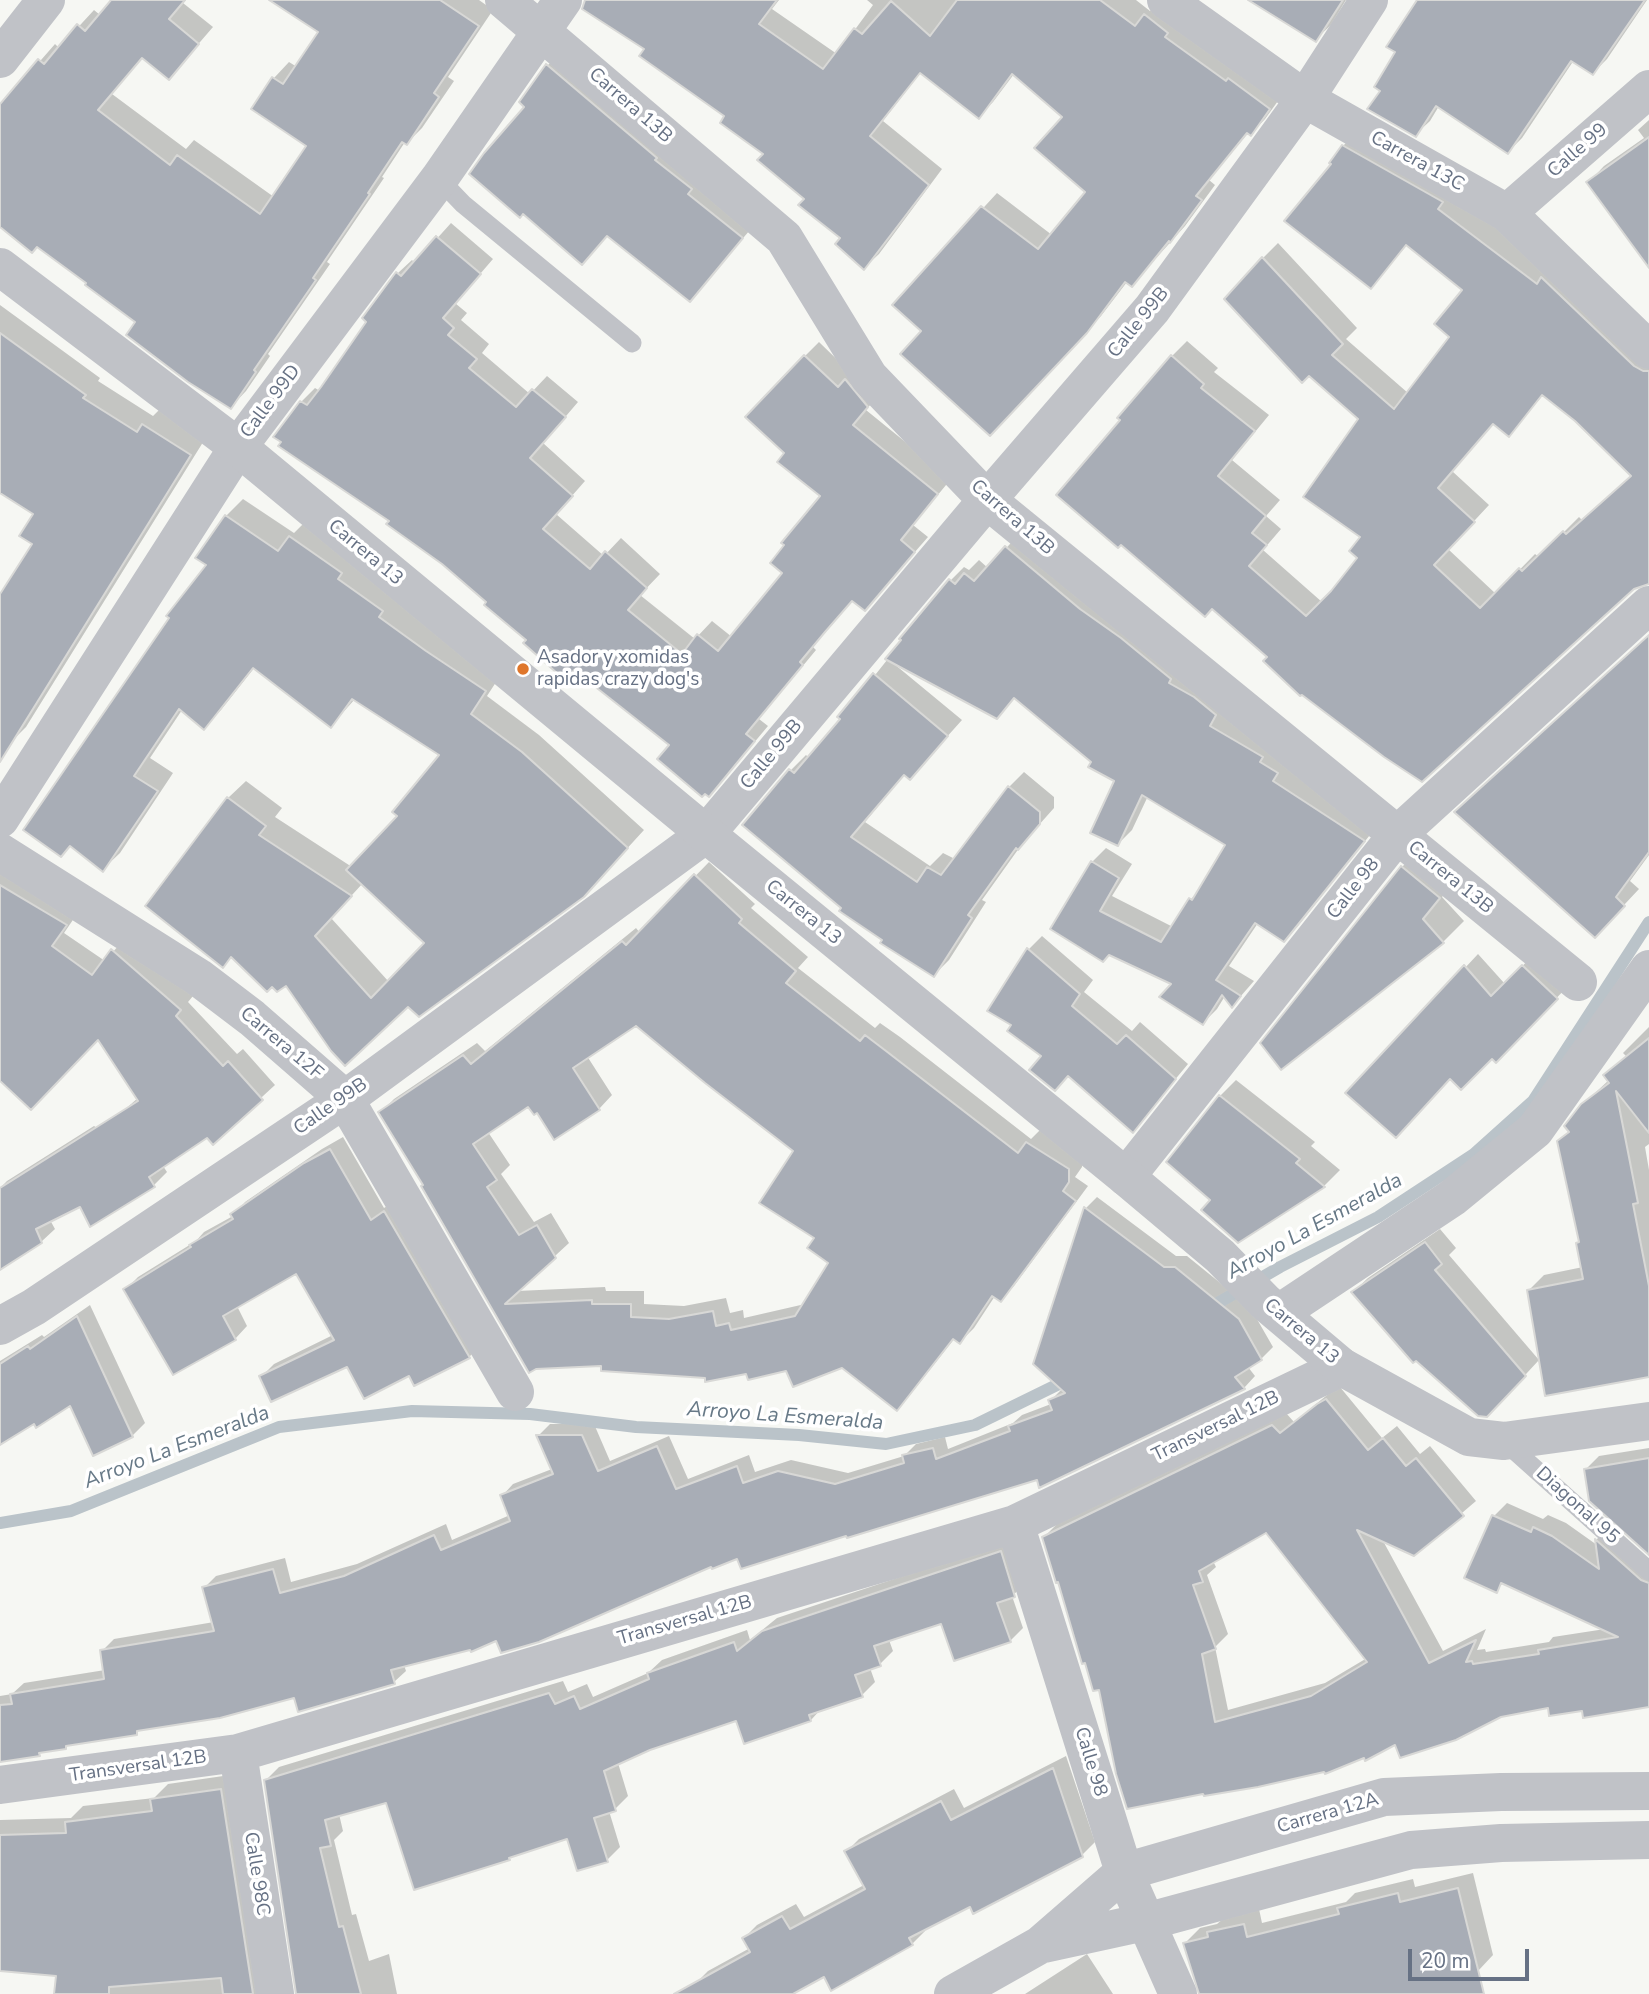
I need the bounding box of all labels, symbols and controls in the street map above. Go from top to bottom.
street label: Carrera 13B [583,63,677,149]
street label: Calle 99 [1544,119,1612,183]
street label: Carrera 13C [1366,127,1468,197]
street label: Calle 99B [1104,283,1174,363]
street label: Calle 99D [236,361,306,443]
street label: Carrera 13B [965,475,1059,561]
street label: Carrera 13 [323,515,407,591]
place label: Asador y xomidas rapidas crazy dog's [537,647,699,691]
marker: Asador y xomidas rapidas crazy dog's [515,661,531,677]
street label: Calle 99B [736,715,808,795]
street label: Carrera 13B [1403,837,1497,919]
street label: Calle 98 [1323,854,1385,924]
street label: Carrera 13 [761,876,845,950]
street label: Carrera 12F [235,1003,327,1085]
street label: Calle 99B [290,1073,372,1141]
water label: Arroyo La Esmeralda [1223,1168,1407,1286]
street label: Carrera 13 [1259,1294,1343,1370]
street label: Transversal 12B [1149,1386,1283,1468]
water label: Arroyo La Esmeralda [686,1398,884,1436]
water label: Arroyo La Esmeralda [81,1401,273,1495]
street label: Diagonal 95 [1531,1463,1623,1549]
street label: Transversal 12B [615,1591,755,1651]
street label: Calle 98 [1069,1724,1111,1800]
street label: Transversal 12B [68,1746,208,1788]
street label: Carrera 12A [1275,1789,1381,1839]
street label: Calle 98C [238,1831,274,1917]
scale bar [1411,1934,1532,1978]
text: 20 m [1421,1947,1470,1975]

